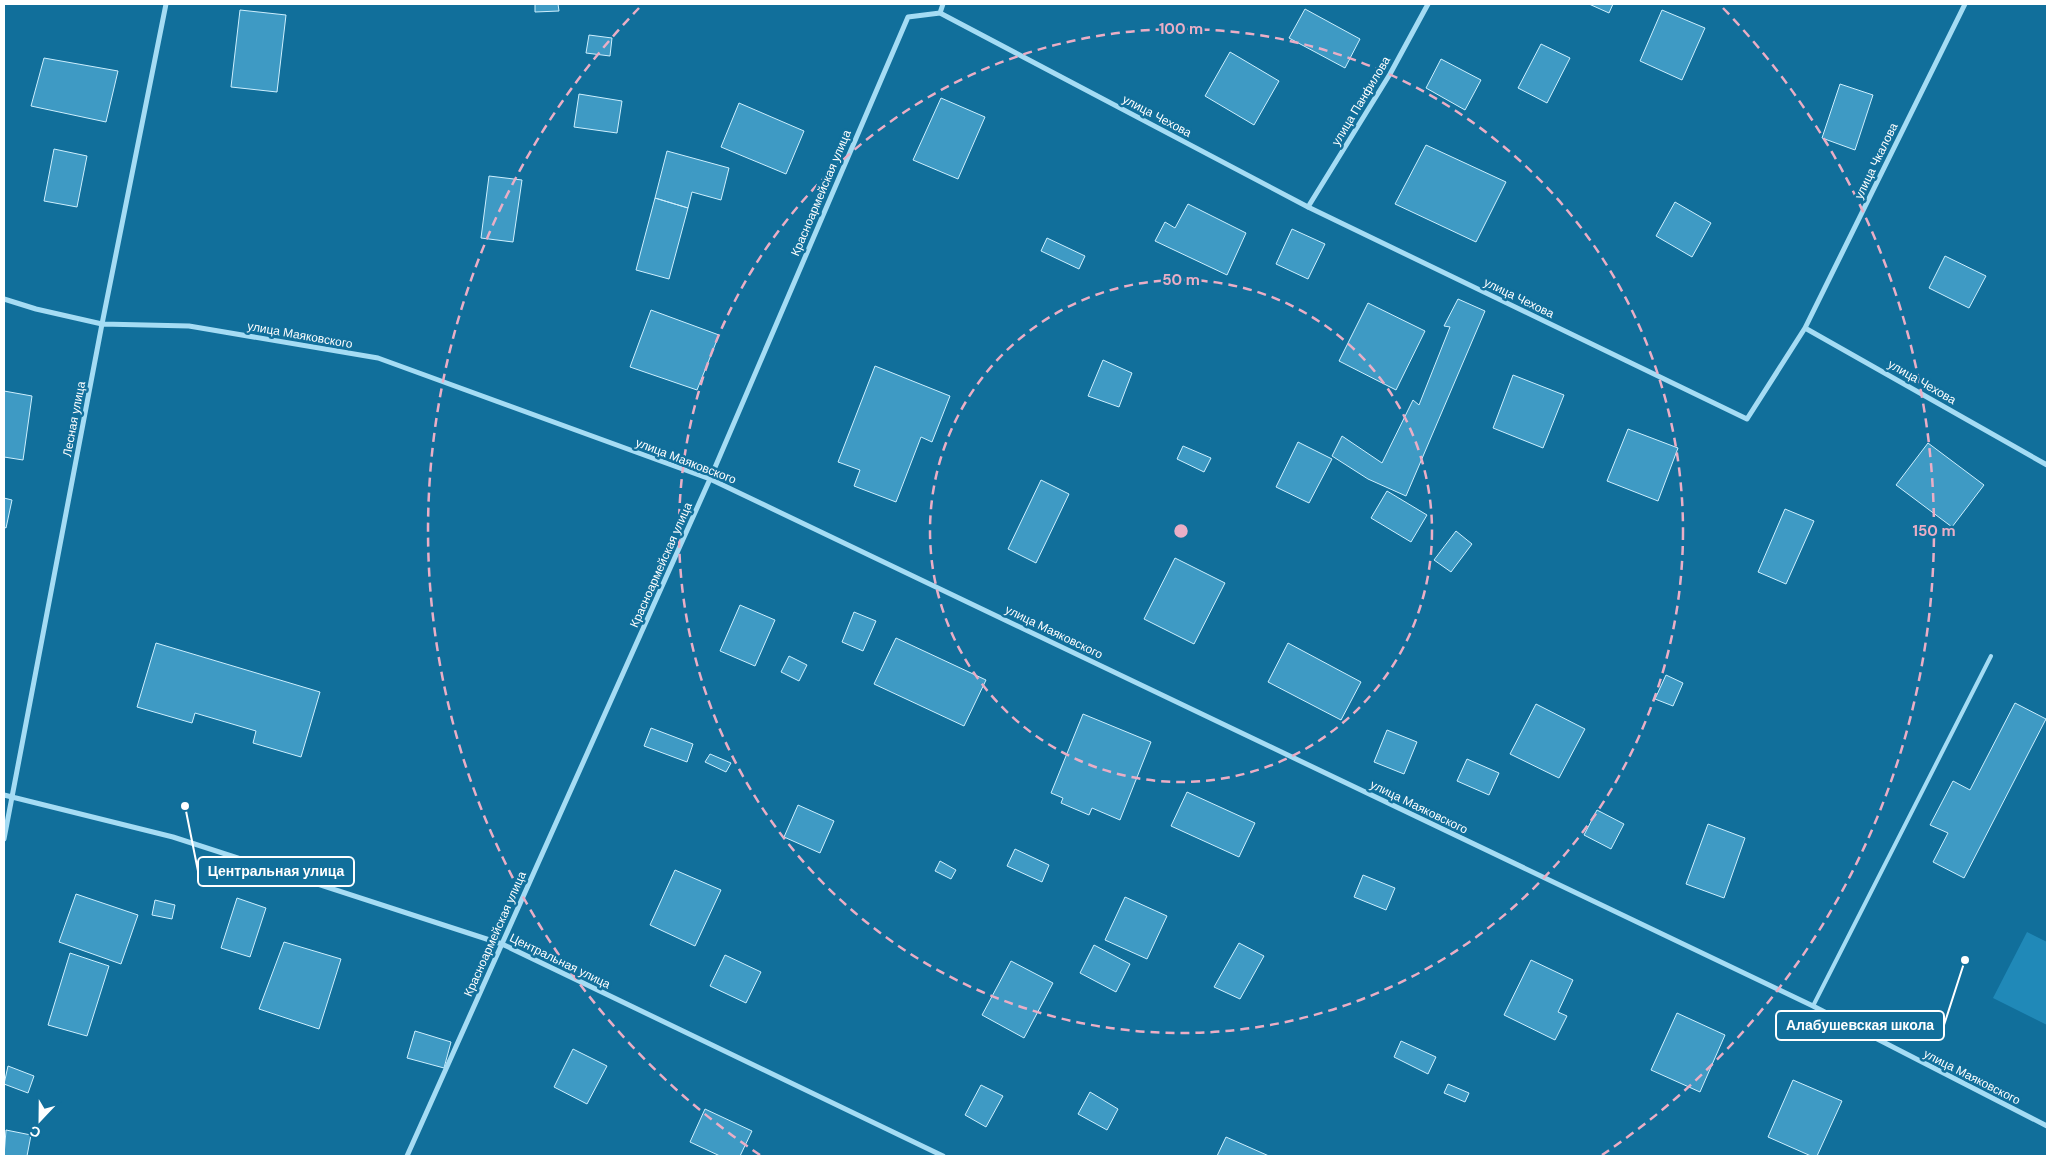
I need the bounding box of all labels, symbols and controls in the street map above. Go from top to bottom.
text: 100 m [1159,19,1203,39]
street label: улица Панфилова [1328,53,1394,149]
street label: улица Чехова [1120,91,1195,141]
street label: улица Чкалова [1851,120,1902,202]
street label: Красноармейская улица [787,127,855,258]
text: 50 m [1162,270,1200,290]
street label: улица Чехова [1481,274,1557,322]
street label: улица Маяковского [246,318,354,352]
street label: улица Чехова [1885,356,1959,408]
street label: Лесная улица [59,380,89,458]
street label: улица Маяковского [633,434,739,488]
street label: Красноармейская улица [626,500,696,630]
text: 150 m [1913,521,1956,541]
centre of rings [1172,522,1190,540]
street label: улица Маяковского [1003,601,1106,663]
street label: улица Маяковского [1368,776,1471,838]
callout: Центральная улица [198,857,354,886]
text: Центральная улица [208,862,345,880]
street label: Красноармейская улица [460,869,530,999]
street label: Центральная улица [507,930,613,992]
callout: Алабушевская школа [1776,1011,1944,1040]
text: Алабушевская школа [1786,1016,1934,1034]
street label: улица Маяковского [1921,1046,2023,1108]
north arrow [15,1095,65,1145]
text: С [27,1122,43,1142]

